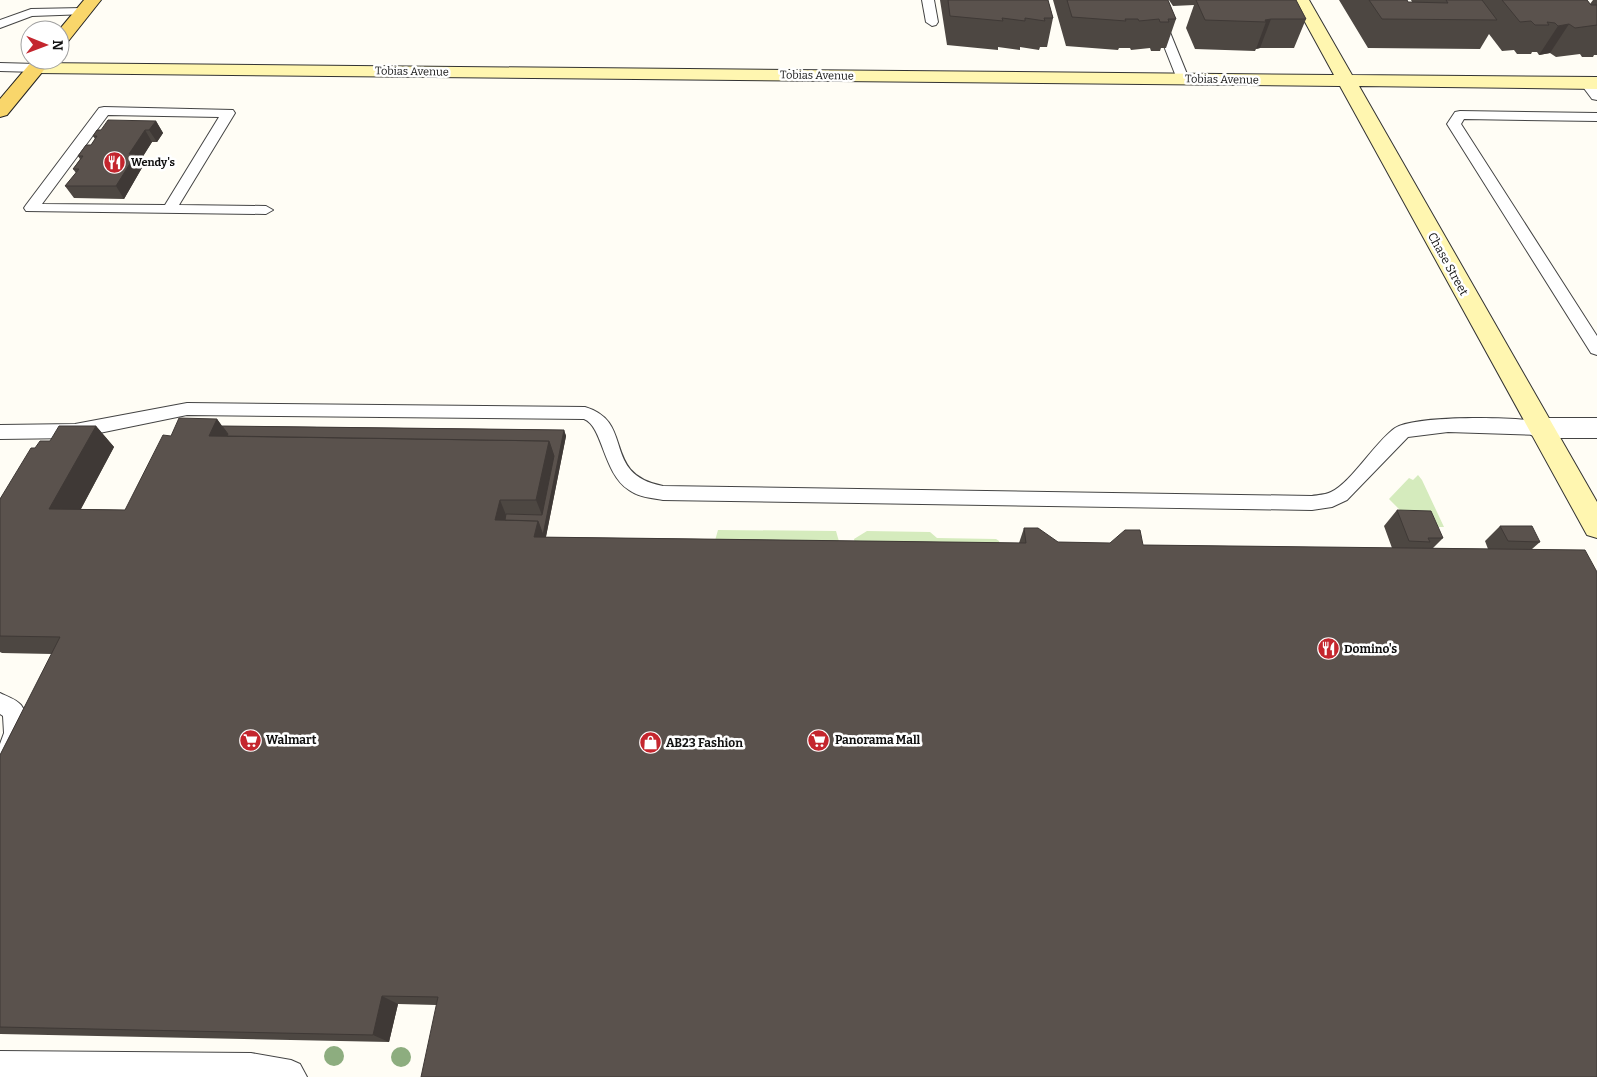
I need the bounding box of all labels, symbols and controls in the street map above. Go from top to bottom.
north arrow [20,20,70,70]
text: N [49,40,66,51]
street label: Tobias Avenue [375,64,449,79]
street label: Tobias Avenue [780,68,854,83]
street label: Tobias Avenue [1185,72,1259,87]
restaurant icon: Wendy's [103,150,127,174]
place label: Wendy's [131,156,175,169]
street label: Chase Street [1425,230,1471,299]
restaurant icon: Domino's [1316,637,1340,661]
place label: Domino's [1344,642,1397,656]
supermarket icon: Walmart [238,728,262,752]
supermarket icon: Panorama Mall [807,728,831,752]
shop icon: AB23 Fashion [638,731,662,755]
place label: Walmart [266,733,317,747]
place label: Panorama Mall [835,733,921,747]
place label: AB23 Fashion [666,736,743,750]

